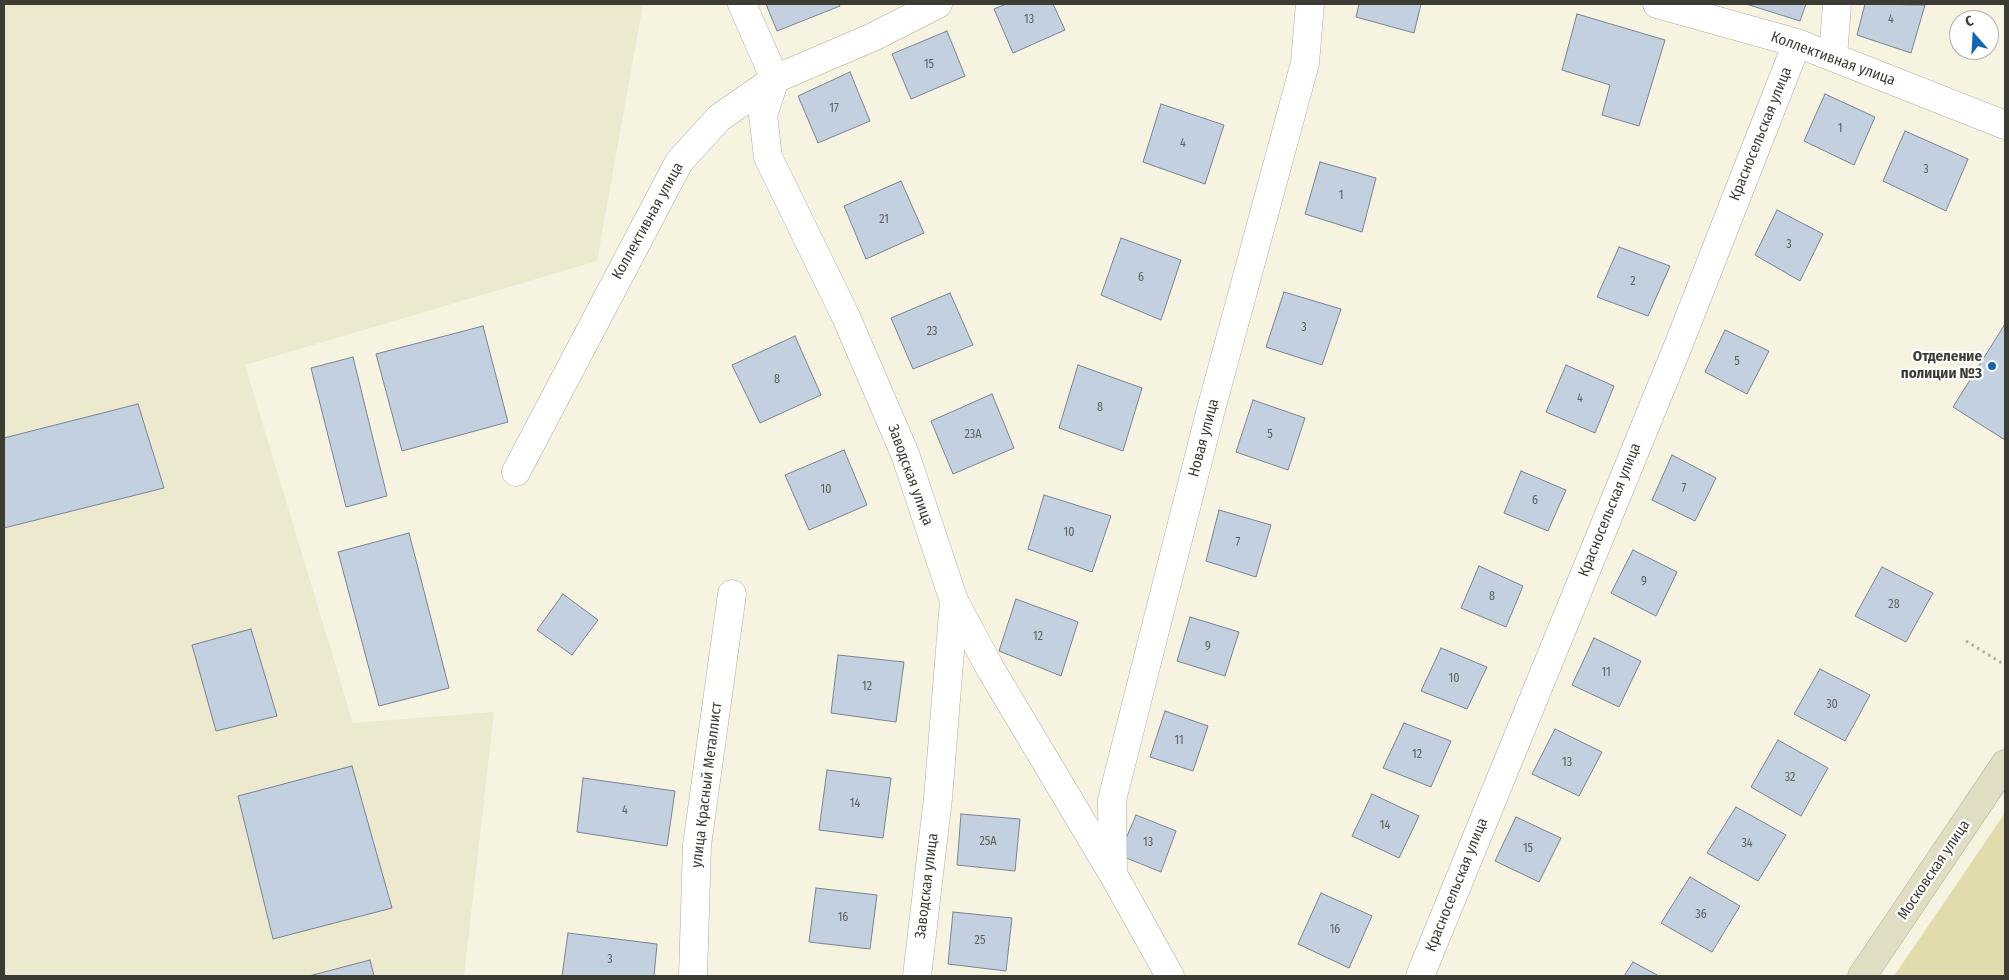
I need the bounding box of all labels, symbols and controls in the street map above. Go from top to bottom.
north arrow [1949,10,1999,60]
text: С [1963,12,1976,31]
house number: 13 [1024,13,1034,27]
house number: 4 [1888,13,1894,27]
street label: Коллективная улица [1768,28,1898,90]
house number: 15 [924,58,934,72]
street label: Красносельская улица [1726,64,1796,204]
house number: 17 [829,102,839,116]
house number: 1 [1838,122,1842,136]
house number: 4 [1180,137,1186,151]
street label: Коллективная улица [608,159,688,283]
house number: 3 [1923,163,1929,177]
house number: 1 [1339,189,1343,203]
house number: 21 [879,213,889,227]
house number: 3 [1786,238,1792,252]
house number: 6 [1138,271,1144,285]
house number: 2 [1630,275,1636,289]
house number: 3 [1301,321,1307,335]
house number: 23 [927,325,937,339]
place label: Отделение полиции №3 [1901,348,1982,383]
house number: 5 [1734,355,1740,369]
marker: Отделение полиции №3 [1986,360,1998,372]
house number: 8 [774,373,780,387]
house number: 4 [1577,392,1583,406]
street label: Новая улица [1185,397,1223,479]
house number: 8 [1097,401,1103,415]
street label: Заводская улица [883,422,937,528]
house number: 23А [965,428,981,442]
house number: 5 [1267,428,1273,442]
street label: Красносельская улица [1575,440,1645,580]
house number: 7 [1682,482,1686,496]
house number: 10 [821,483,831,497]
house number: 6 [1532,494,1538,508]
house number: 10 [1064,526,1074,540]
house number: 7 [1236,536,1240,550]
house number: 9 [1641,575,1647,589]
house number: 8 [1489,590,1495,604]
house number: 28 [1888,598,1900,612]
house number: 12 [1033,630,1043,644]
house number: 9 [1205,640,1211,654]
house number: 11 [1601,666,1611,680]
house number: 10 [1449,672,1459,686]
house number: 12 [862,680,872,694]
house number: 30 [1826,698,1838,712]
street label: улица Красный Металлист [688,701,726,869]
house number: 11 [1174,734,1184,748]
house number: 12 [1412,748,1422,762]
house number: 13 [1562,756,1572,770]
house number: 32 [1785,771,1795,785]
house number: 14 [850,797,860,811]
house number: 4 [622,804,628,818]
street label: Красносельская улица [1422,815,1492,955]
street label: Московская улица [1894,817,1974,923]
house number: 14 [1380,819,1390,833]
street label: Заводская улица [912,832,942,940]
house number: 25А [979,835,997,849]
house number: 13 [1143,836,1153,850]
house number: 34 [1741,837,1753,851]
house number: 15 [1523,842,1533,856]
house number: 36 [1695,908,1707,922]
house number: 16 [838,911,848,925]
house number: 16 [1330,923,1340,937]
house number: 25 [975,934,985,948]
house number: 3 [607,953,613,967]

